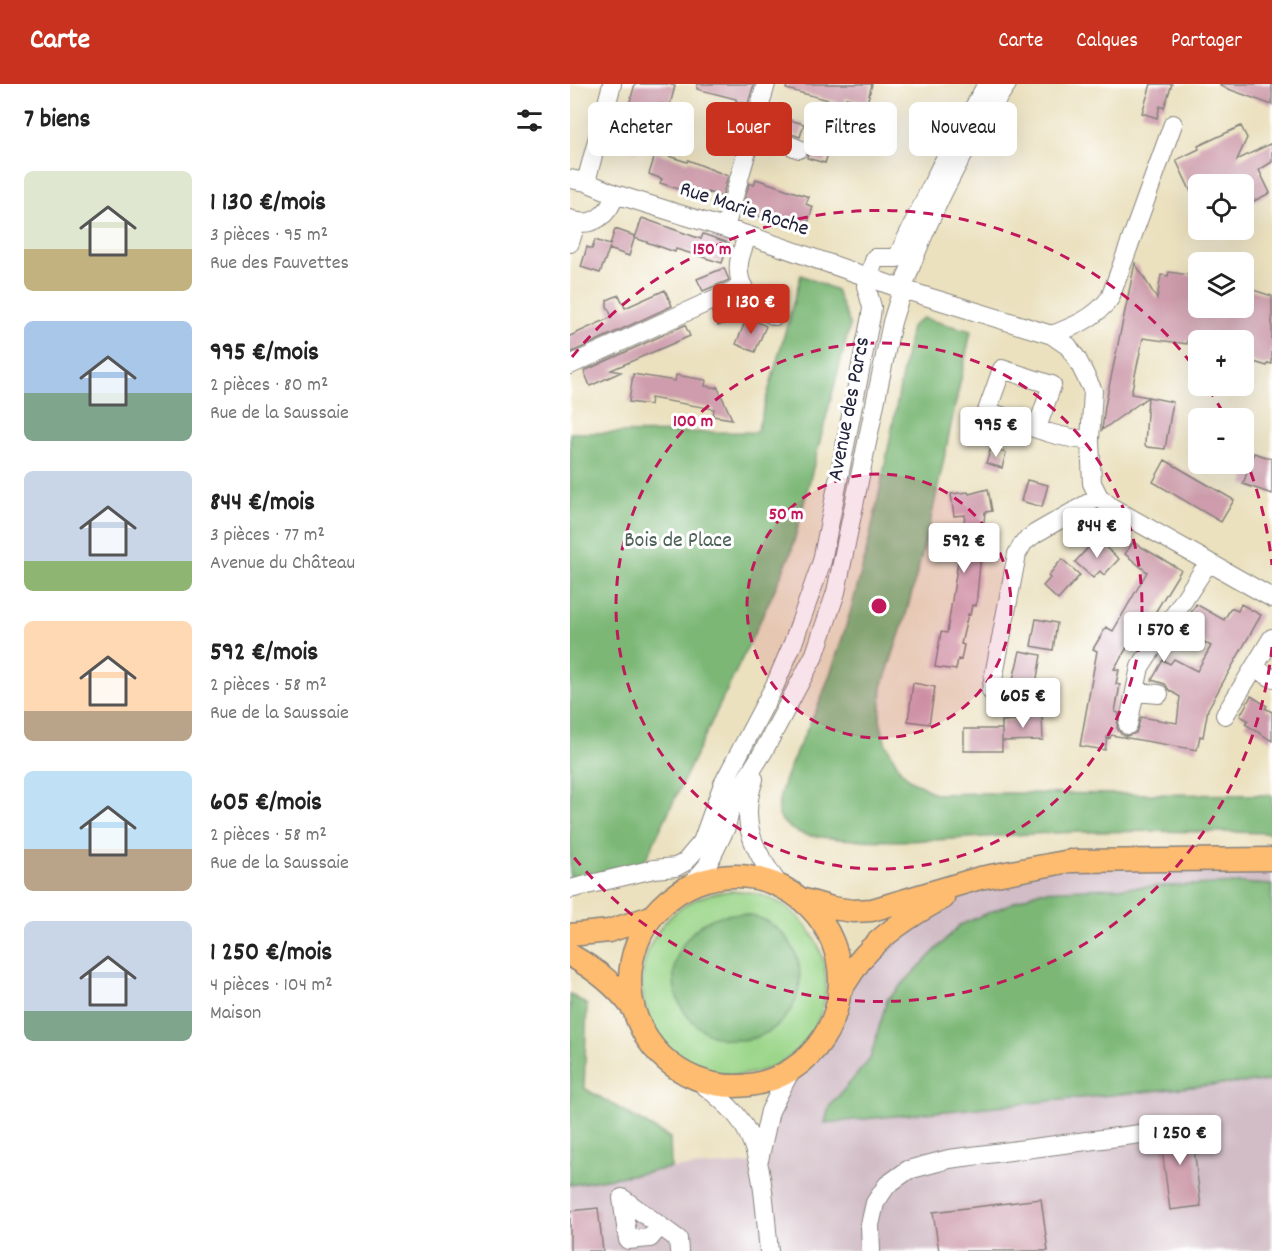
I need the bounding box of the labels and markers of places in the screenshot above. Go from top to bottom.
pin: 1 130 € [696,284,806,335]
pin: 995 € [954,407,1038,458]
pin: 844 € [1055,508,1139,559]
pin: 592 € [922,523,1006,574]
centre of rings [869,596,889,616]
pin: 1 570 € [1109,612,1219,663]
pin: 605 € [981,678,1065,729]
pin: 1 250 € [1125,1115,1235,1166]

